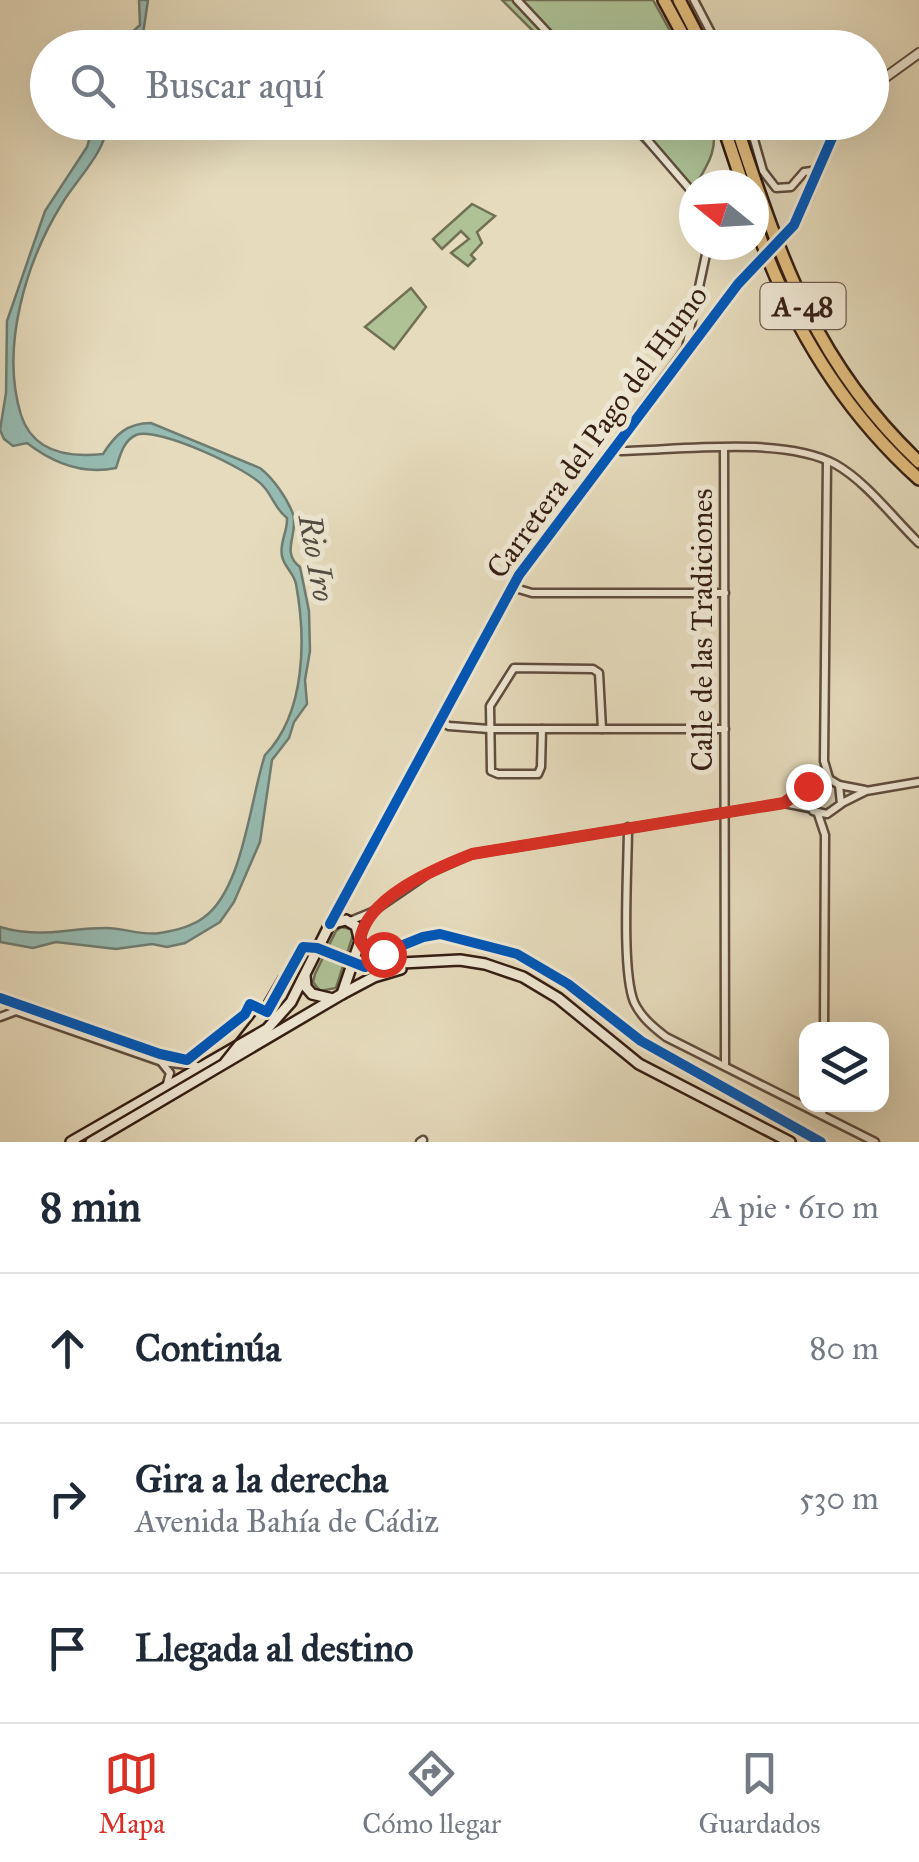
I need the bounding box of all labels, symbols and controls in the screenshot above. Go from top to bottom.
search box [30,30,889,140]
icon: search [65,58,120,113]
text: Buscar aquí [145,62,324,108]
north arrow [679,170,769,260]
street label: Carretera del Pago del Humo [479,279,715,585]
road number: A-48 [760,283,846,329]
street label: Calle de las Tradiciones [684,488,720,772]
water label: Rio Iro [290,511,343,605]
route end [786,764,832,810]
route start [361,932,407,978]
map controls [799,1022,889,1112]
button: layers [799,1022,889,1112]
text: 8 min [40,1181,141,1233]
text: A pie · 610 m [711,1188,879,1227]
icon: ahead [40,1321,95,1376]
text: Continúa [135,1325,281,1371]
text: 80 m [810,1329,879,1368]
text: Gira a la derecha [135,1456,388,1502]
icon: right [40,1471,95,1526]
text: 530 m [799,1479,879,1518]
text: Avenida Bahía de Cádiz [135,1502,439,1541]
icon: arrive [40,1621,95,1676]
text: Llegada al destino [135,1625,414,1671]
tab: Mapa [99,1746,165,1841]
tab: Cómo llegar [362,1746,501,1841]
tab: Guardados [698,1746,820,1841]

